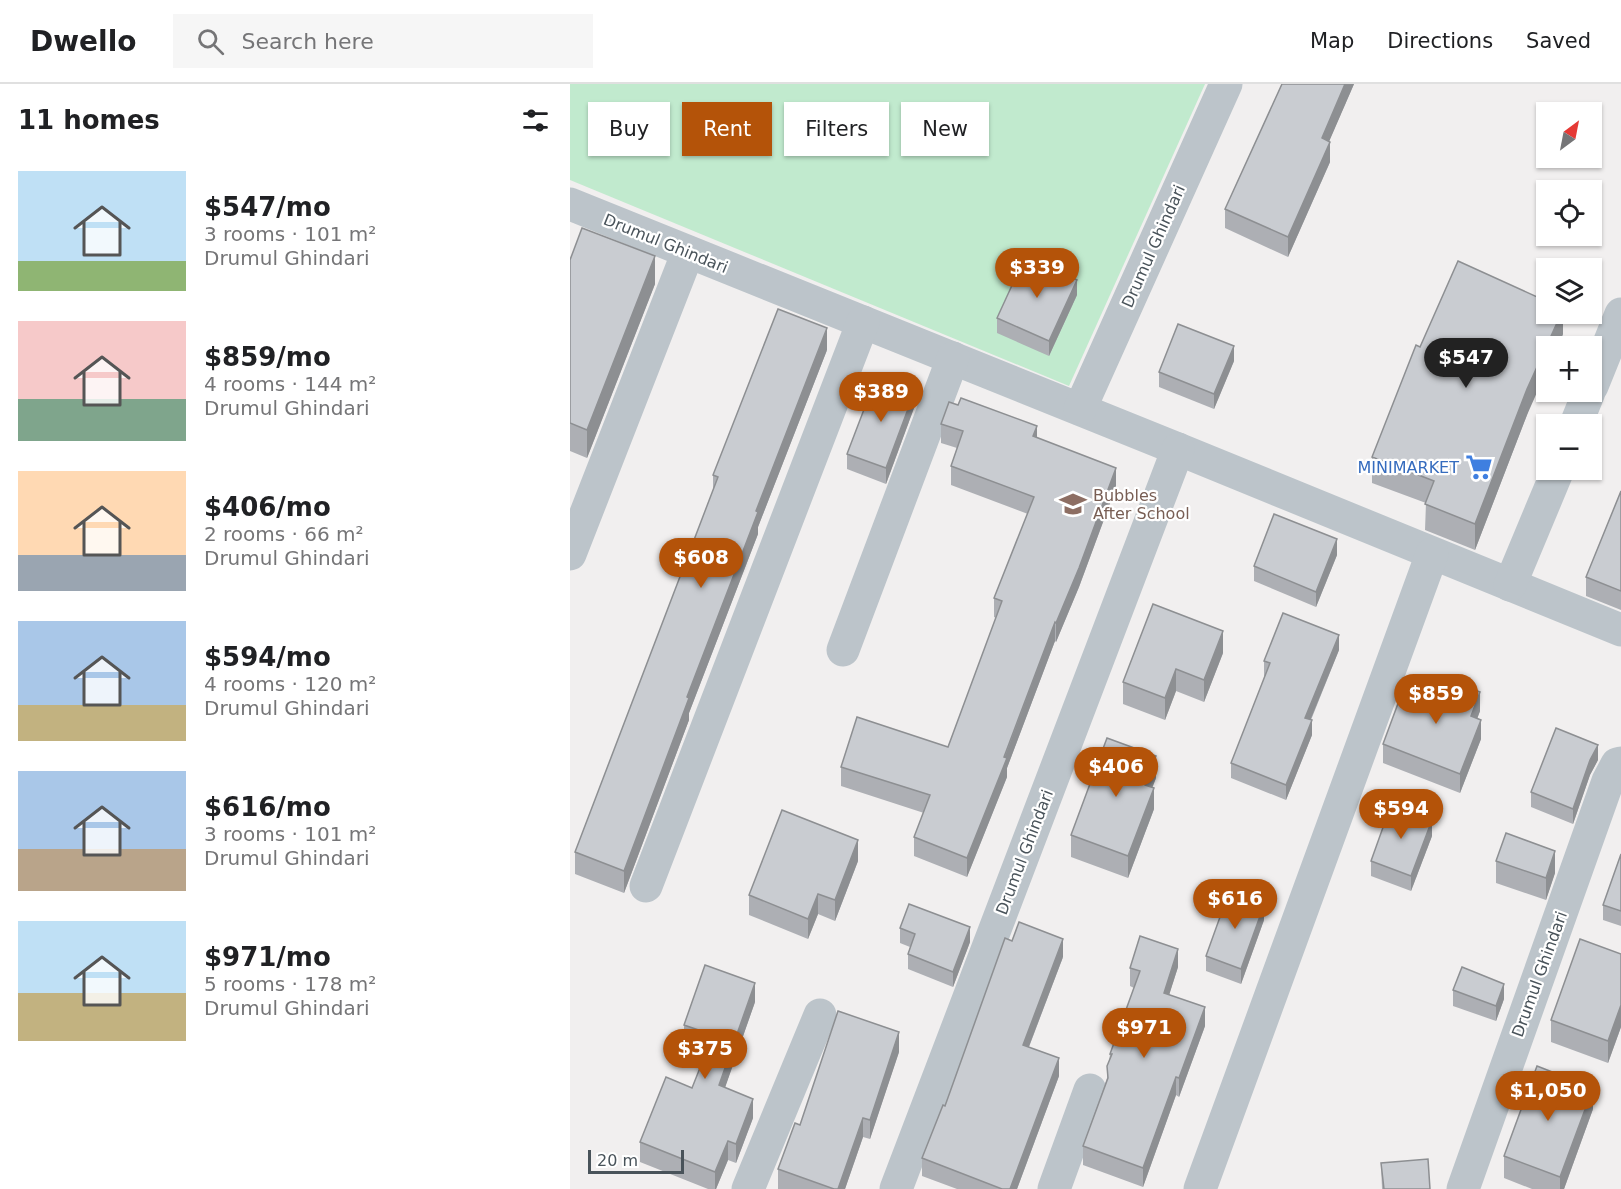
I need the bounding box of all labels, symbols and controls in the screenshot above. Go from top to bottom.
search box [173,14,593,68]
text: Dwello [30,25,137,58]
icon: search [194,25,227,58]
text: Search here [242,29,374,54]
text: Map [1310,29,1354,53]
text: Directions [1387,29,1493,53]
text: Saved [1526,29,1591,53]
chip: Buy [588,102,670,156]
chip: Rent [682,102,772,156]
chip: Filters [784,102,889,156]
chip: New [901,102,989,156]
north arrow [1536,102,1602,168]
map controls [1536,102,1602,480]
icon: filters [519,104,552,137]
text: 11 homes [18,105,160,135]
button: locate [1536,180,1602,246]
street label: Drumul Ghindari [1118,182,1189,311]
text: $547/mo [204,192,331,222]
icon: home [66,195,138,267]
street label: Drumul Ghindari [601,210,731,277]
text: 3 rooms · 101 m² [204,222,376,246]
text: Drumul Ghindari [204,246,370,270]
pin: $339 [1001,248,1073,299]
text: $339 [1009,255,1065,279]
button: layers [1536,258,1602,324]
button: + [1536,336,1602,402]
pin: $547 [1430,338,1502,389]
text: $859/mo [204,342,331,372]
icon: home [66,345,138,417]
text: $547 [1438,345,1494,369]
text: 4 rooms · 144 m² [204,372,376,396]
pin: $389 [845,372,917,423]
text: $389 [853,379,909,403]
text: Drumul Ghindari [204,396,370,420]
button: − [1536,414,1602,480]
supermarket icon: MINIMARKET [1464,452,1494,482]
place label: MINIMARKET [1358,458,1459,477]
place label: Bubbles After School [1093,486,1190,523]
school or university icon: Bubbles After School [1058,489,1088,519]
text: $406/mo [204,492,331,522]
icon: home [66,495,138,567]
text: 2 rooms · 66 m² [204,522,364,546]
pin: $608 [665,538,737,589]
text: $608 [673,545,729,569]
text: Drumul Ghindari [204,546,370,570]
text: $594/mo [204,642,331,672]
icon: home [66,645,138,717]
text: 4 rooms · 120 m² [204,672,376,696]
pin: $859 [1400,674,1472,725]
text: $859 [1408,681,1464,705]
text: Drumul Ghindari [204,696,370,720]
pin: $406 [1080,747,1152,798]
text: $406 [1088,754,1144,778]
street label: Drumul Ghindari [992,787,1057,917]
pin: $594 [1365,789,1437,840]
text: $616/mo [204,792,331,822]
icon: home [66,795,138,867]
text: $594 [1373,796,1429,820]
text: 3 rooms · 101 m² [204,822,376,846]
text: Drumul Ghindari [204,846,370,870]
pin: $616 [1199,879,1271,930]
text: $616 [1207,886,1263,910]
street label: Drumul Ghindari [1508,909,1571,1040]
text: $971/mo [204,942,331,972]
icon: home [66,945,138,1017]
text: 5 rooms · 178 m² [204,972,376,996]
text: Drumul Ghindari [204,996,370,1020]
pin: $971 [1108,1008,1180,1059]
text: $971 [1116,1015,1172,1039]
pin: $375 [669,1029,741,1080]
text: $375 [677,1036,733,1060]
pin: $1,050 [1499,1071,1597,1122]
text: $1,050 [1509,1078,1587,1102]
scale bar [588,1147,684,1174]
text: 20 m [597,1151,638,1170]

